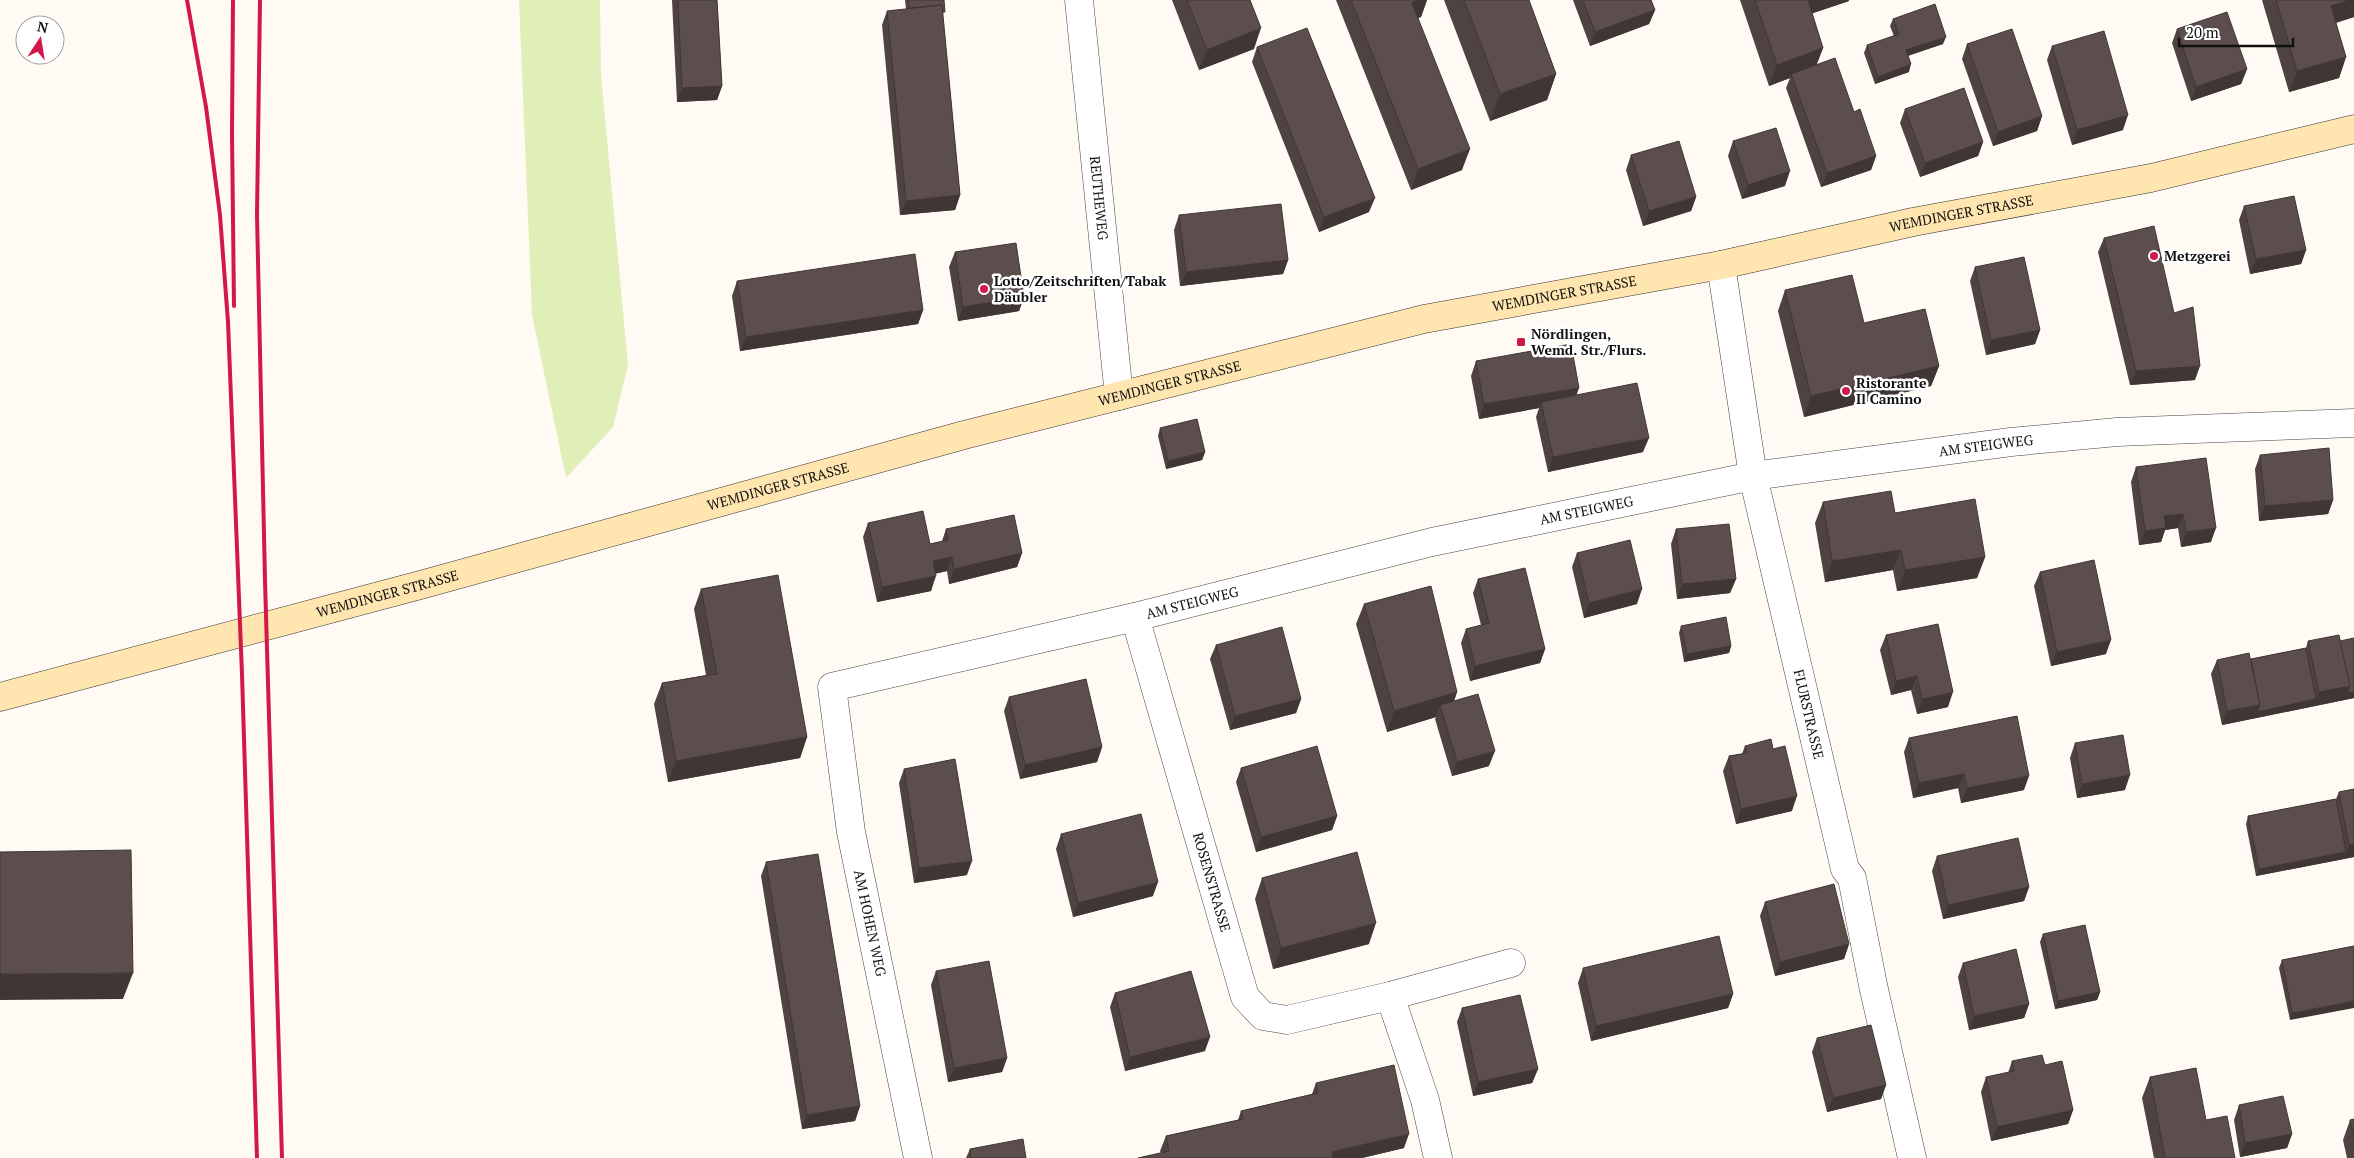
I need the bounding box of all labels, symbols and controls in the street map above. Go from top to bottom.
north arrow [15,15,65,65]
scale bar [2179,15,2293,47]
text: N [36,16,50,37]
text: 20 m [2186,22,2219,42]
street label: REUTHEWEG [1086,155,1113,241]
street label: WEMDINGER STRASSE [1887,190,2035,236]
place label: Metzgerei [2164,246,2231,265]
marker: Metzgerei [2148,250,2160,262]
place label: Lotto/Zeitschriften/Tabak Däubler [994,271,1167,306]
street label: WEMDINGER STRASSE [1490,271,1638,315]
marker: Lotto/Zeitschriften/Tabak Däubler [978,283,990,295]
place label: Nördlingen, Wemd. Str./Flurs. [1531,324,1646,359]
marker: Nördlingen, Wemd. Str./Flurs. [1515,336,1527,348]
street label: WEMDINGER STRASSE [1096,356,1243,410]
place label: Ristorante Il Camino [1856,373,1927,408]
marker: Ristorante Il Camino [1840,385,1852,397]
street label: AM STEIGWEG [1938,430,2034,460]
street label: WEMDINGER STRASSE [705,457,851,514]
street label: AM STEIGWEG [1538,491,1635,529]
street label: WEMDINGER STRASSE [314,565,461,621]
street label: AM STEIGWEG [1144,581,1241,623]
street label: FLURSTRASSE [1790,667,1829,761]
street label: ROSENSTRASSE [1189,830,1236,934]
street label: AM HOHEN WEG [850,868,891,978]

